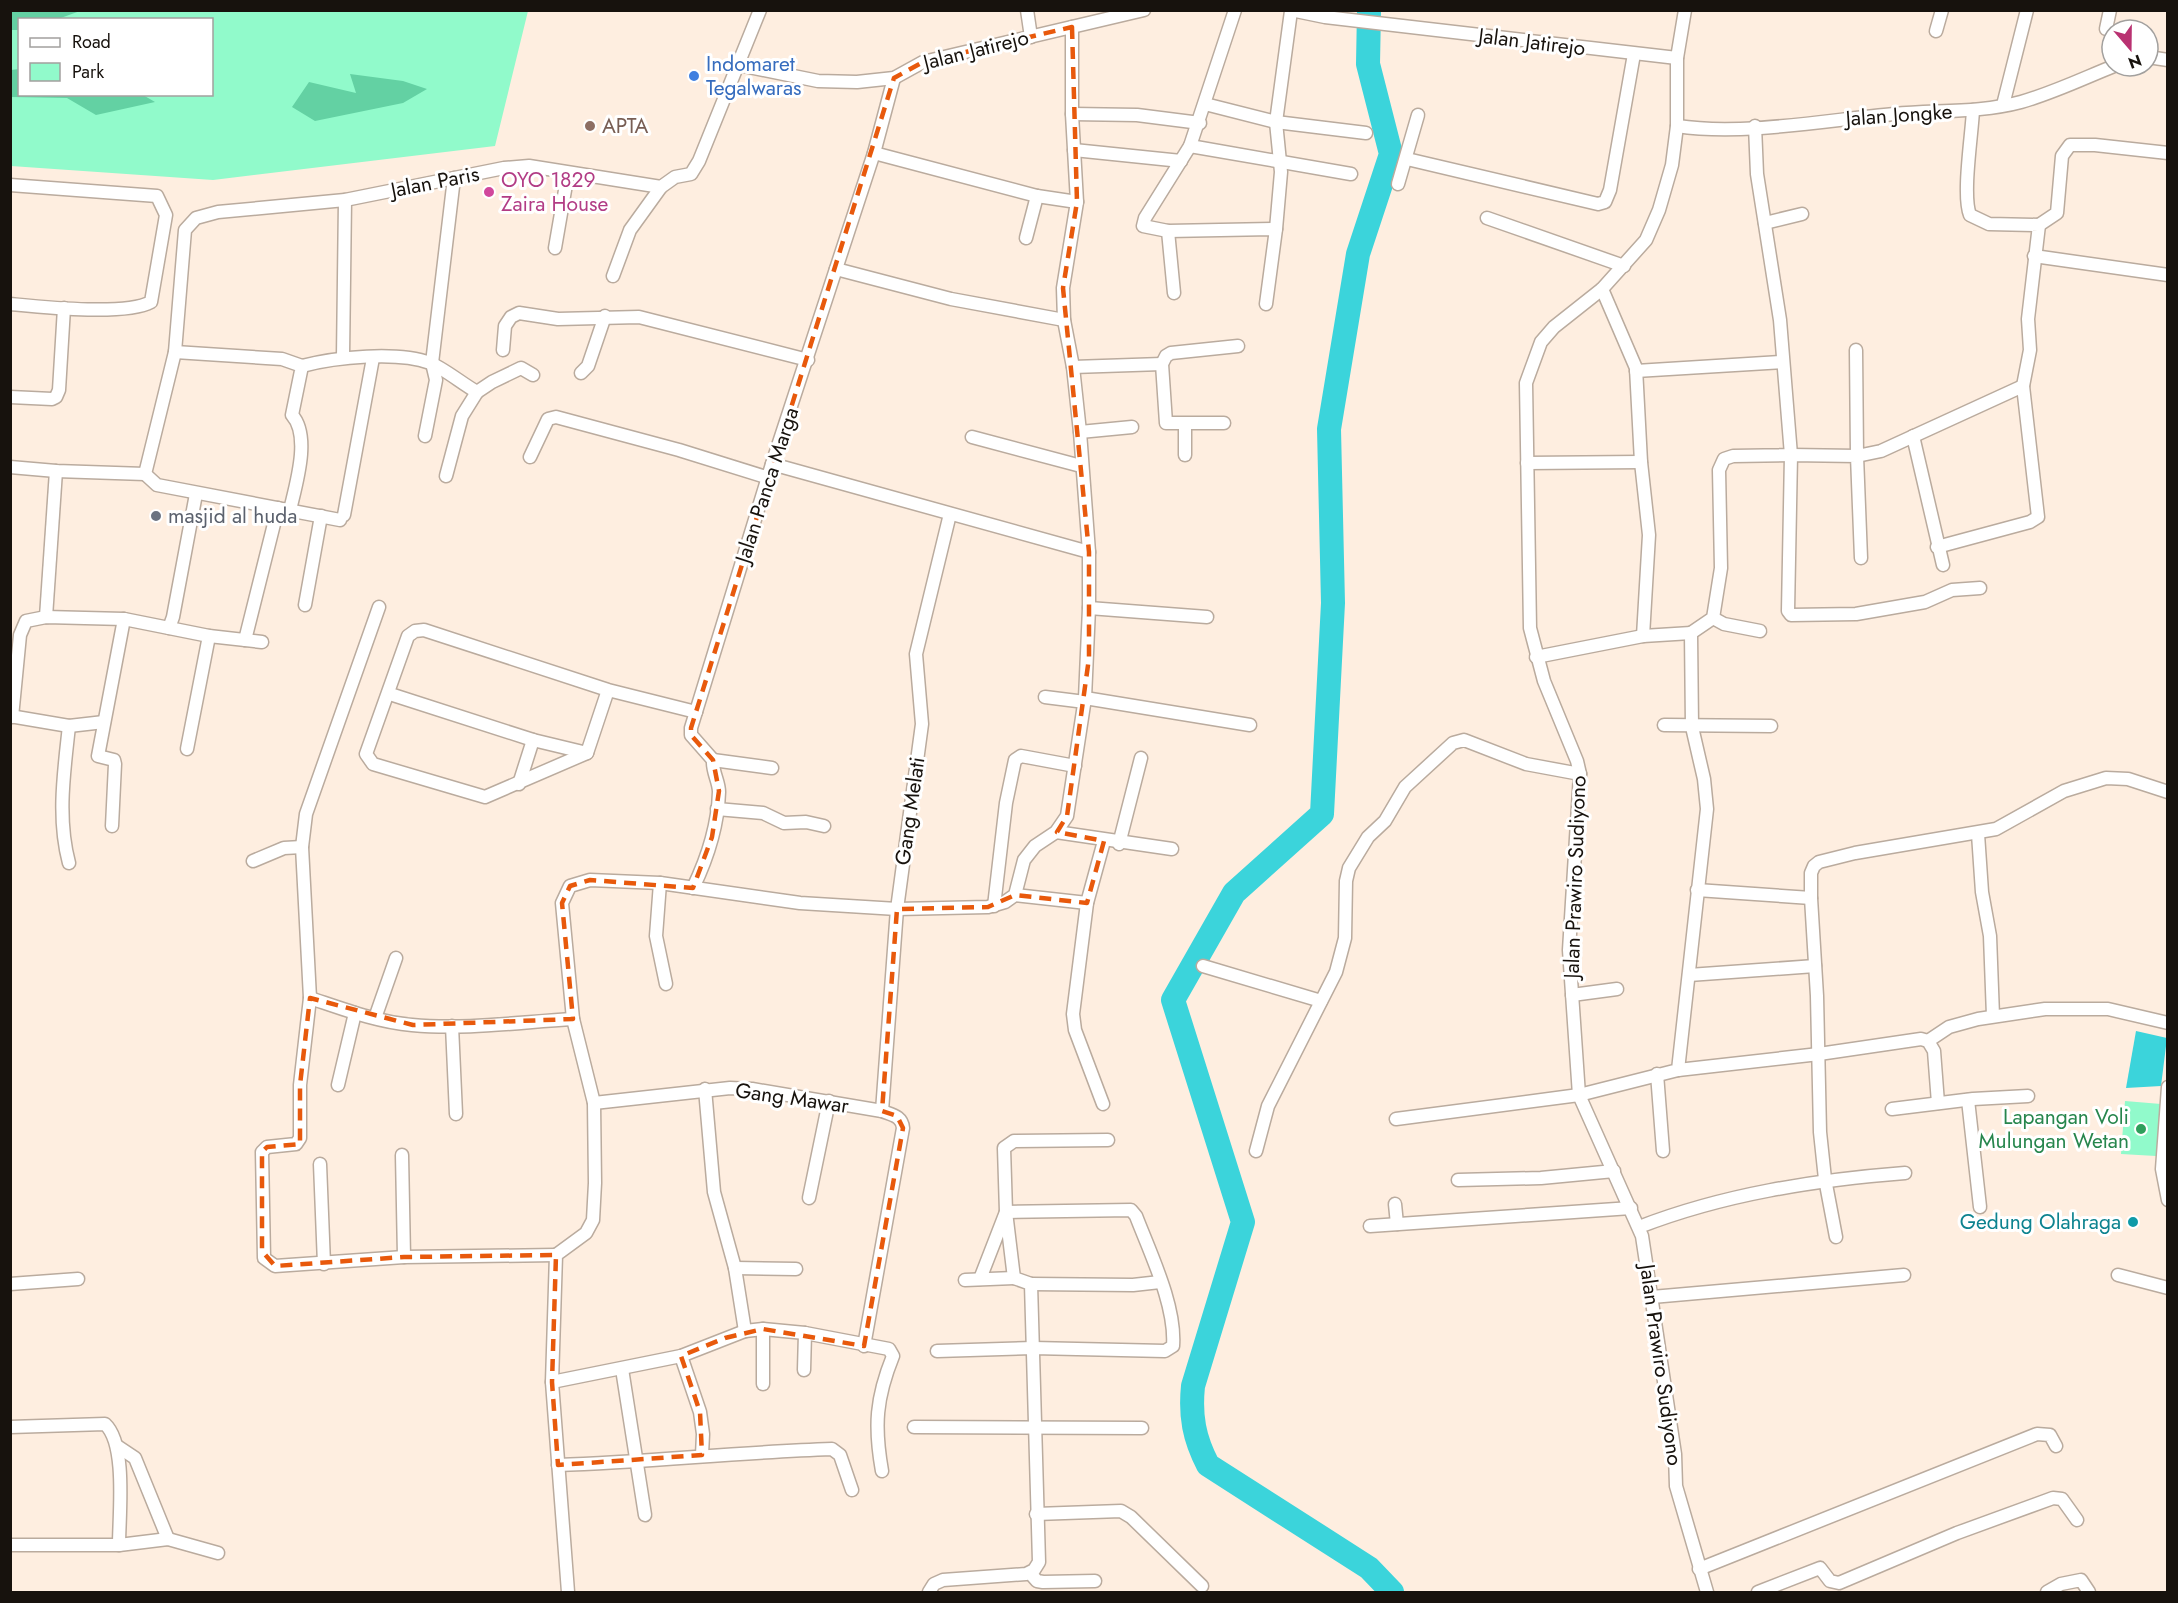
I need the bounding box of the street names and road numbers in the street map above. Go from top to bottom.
street label: Jalan Jatirejo [1474,20,1587,63]
street label: Jalan Jatirejo [917,22,1032,78]
street label: Jalan Jongke [1842,96,1953,134]
street label: Jalan Paris [385,159,482,206]
street label: Jalan Panca Marga [727,403,806,569]
street label: Gang Melati [888,755,932,867]
street label: Jalan Prawiro Sudiyono [1556,775,1594,982]
street label: Gang Mawar [733,1075,851,1121]
street label: Jalan Prawiro Sudiyono [1632,1259,1690,1468]

